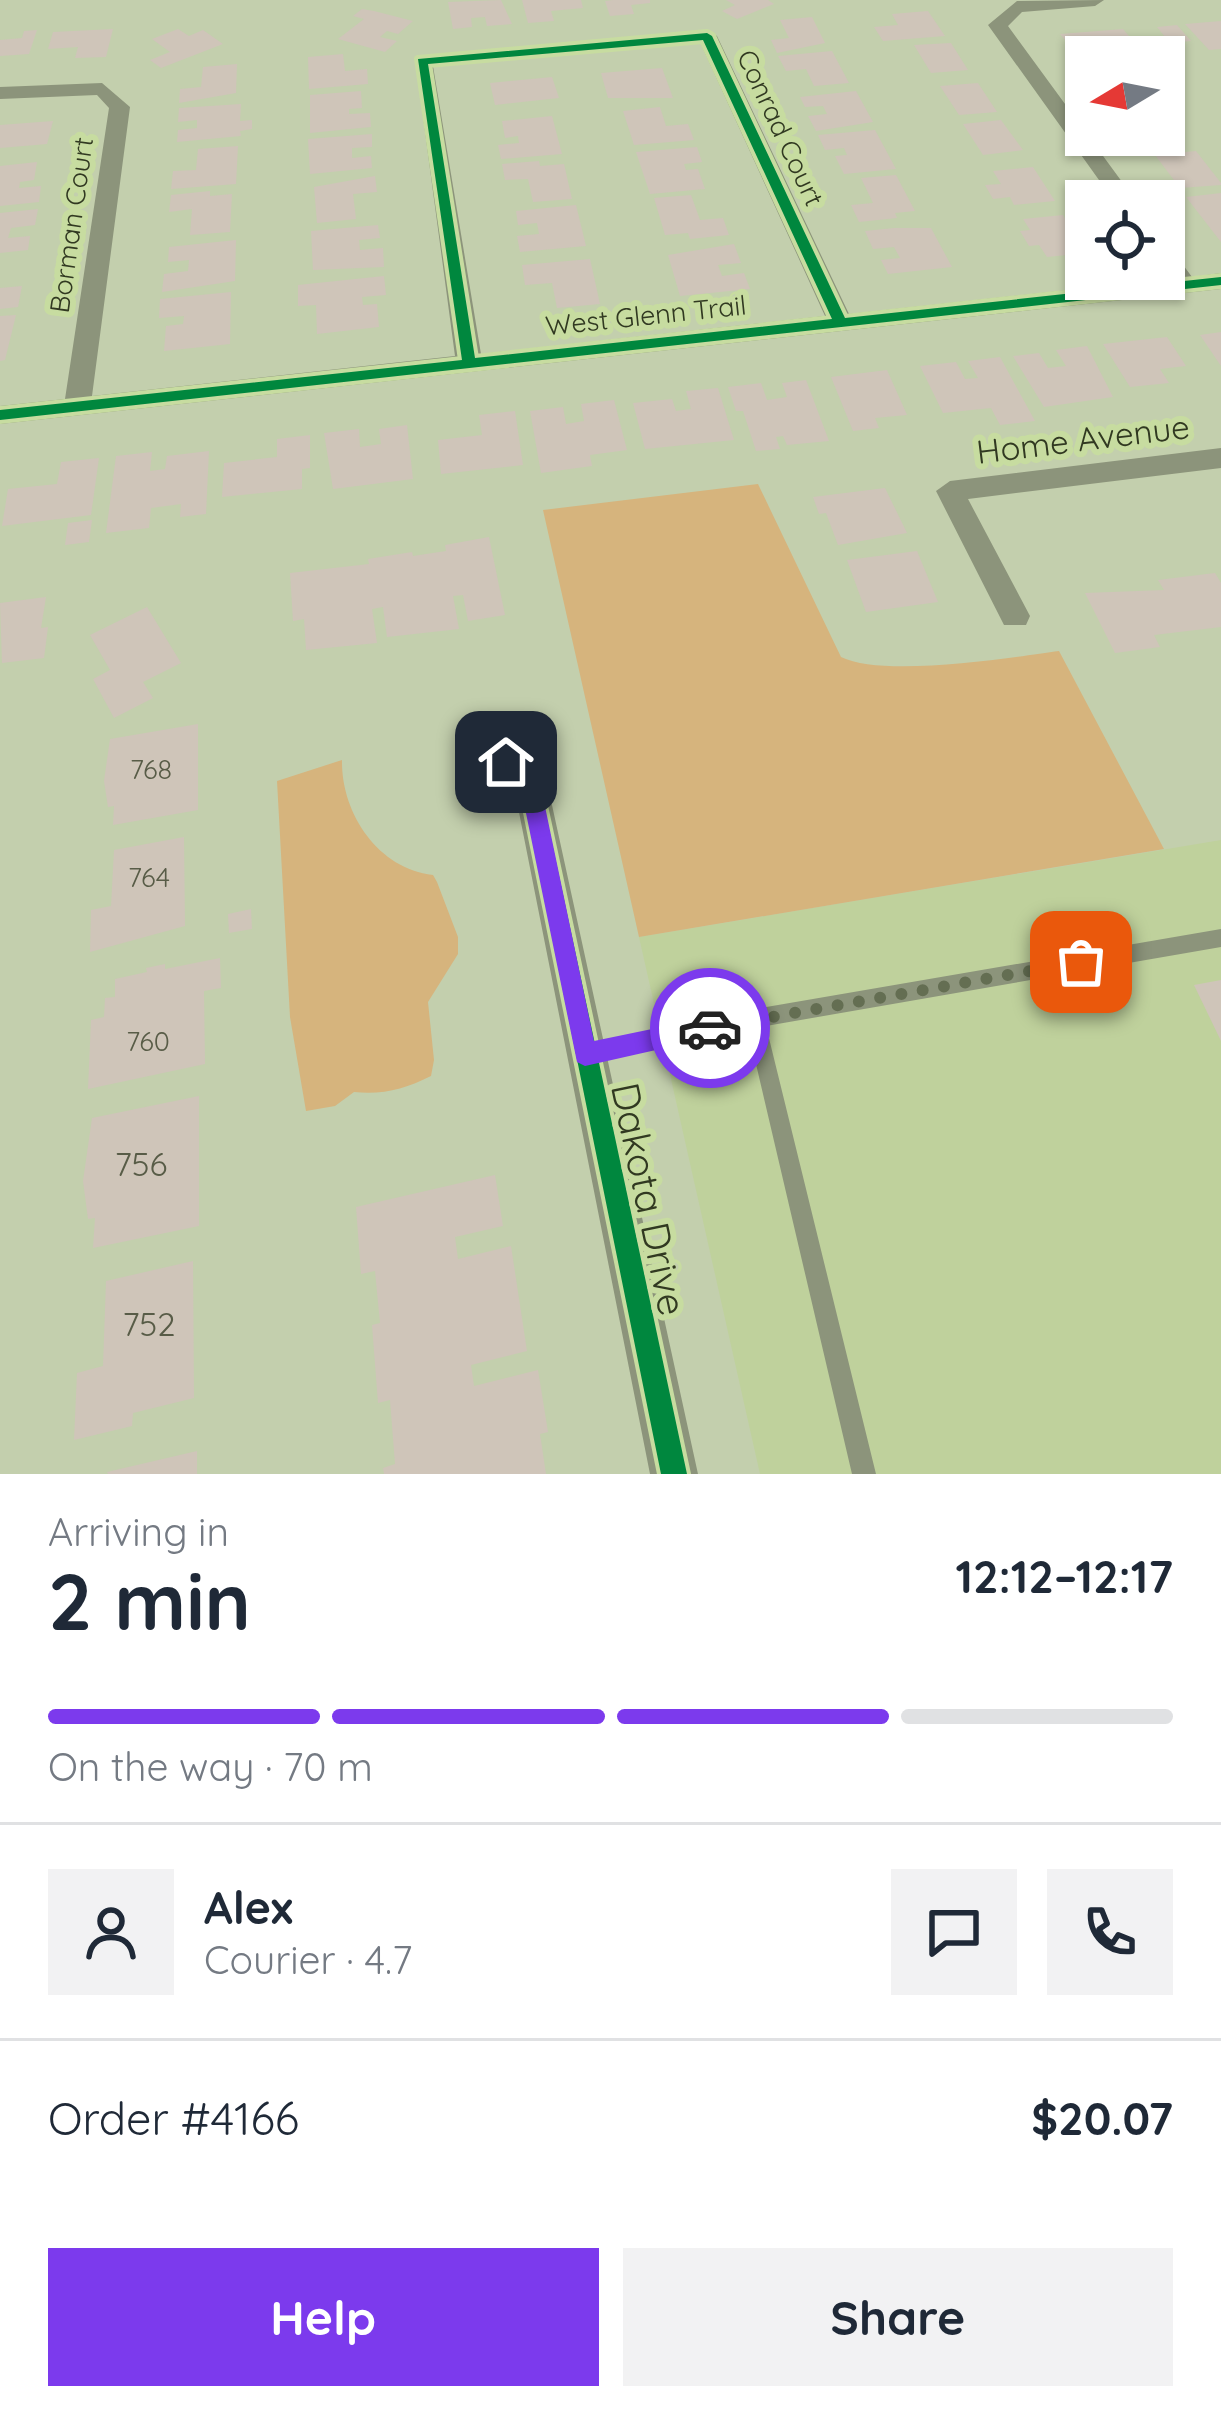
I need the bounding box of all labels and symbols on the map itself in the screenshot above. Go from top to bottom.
north arrow [1065,36,1185,156]
street label: Conrad Court [730,44,832,211]
street label: Borman Court [42,135,100,315]
street label: West Glenn Trail [544,288,748,342]
street label: Home Avenue [974,405,1192,472]
pin [455,711,557,813]
house number: 768 [130,752,172,786]
house number: 764 [128,860,170,894]
pin [1030,911,1132,1013]
courier [650,968,770,1088]
house number: 760 [126,1024,170,1058]
street label: Dakota Drive [601,1078,698,1320]
house number: 756 [115,1143,167,1184]
house number: 752 [122,1303,176,1344]

